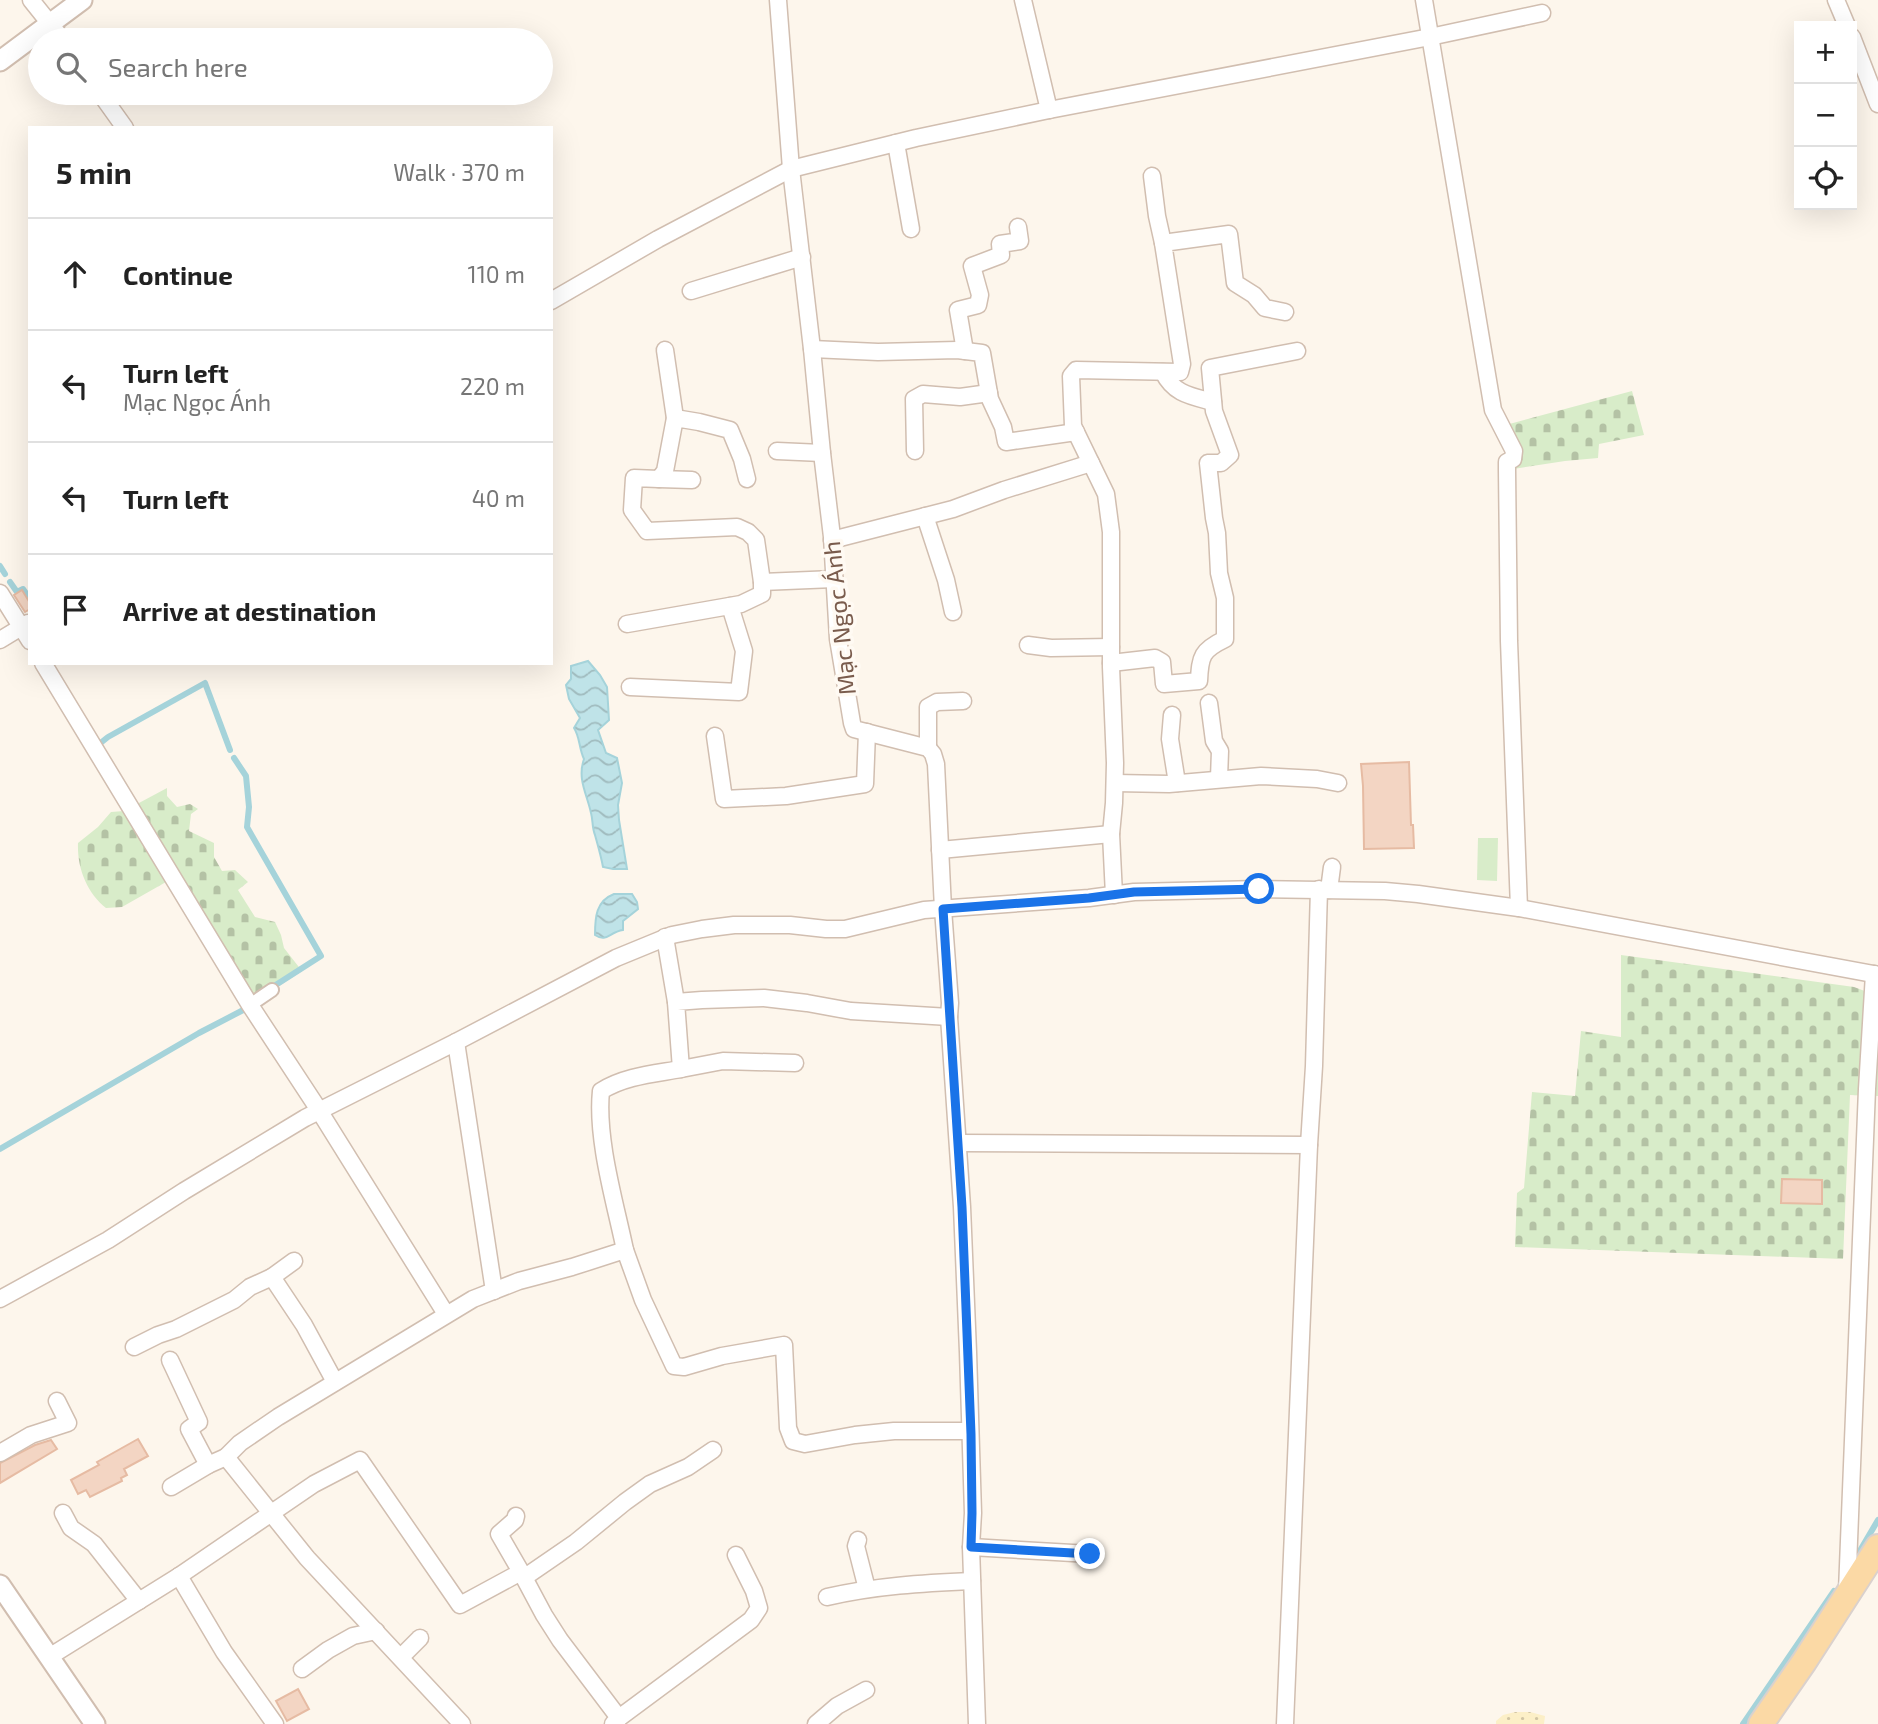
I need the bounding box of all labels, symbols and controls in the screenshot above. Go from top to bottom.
map controls [1794,21,1857,210]
button: + [1794,21,1857,84]
search box [28,28,553,105]
icon: search [52,48,90,86]
text: Search here [108,51,248,82]
button: − [1794,84,1857,147]
button: locate [1794,147,1857,210]
text: 5 min [56,154,132,190]
text: Walk · 370 m [393,158,525,186]
icon: ahead [56,255,94,293]
text: Continue [123,259,233,290]
text: 110 m [468,260,525,288]
text: Turn left [123,357,229,388]
icon: left [56,367,94,405]
text: 220 m [460,372,525,400]
text: Mạc Ngọc Ánh [123,388,271,416]
icon: left [56,479,94,517]
text: Turn left [123,483,229,514]
text: 40 m [472,484,525,512]
street label: Mạc Ngọc Ánh [816,540,861,696]
icon: arrive [56,591,94,629]
text: Arrive at destination [123,595,376,626]
route start [1243,873,1274,904]
route end [1074,1538,1105,1569]

